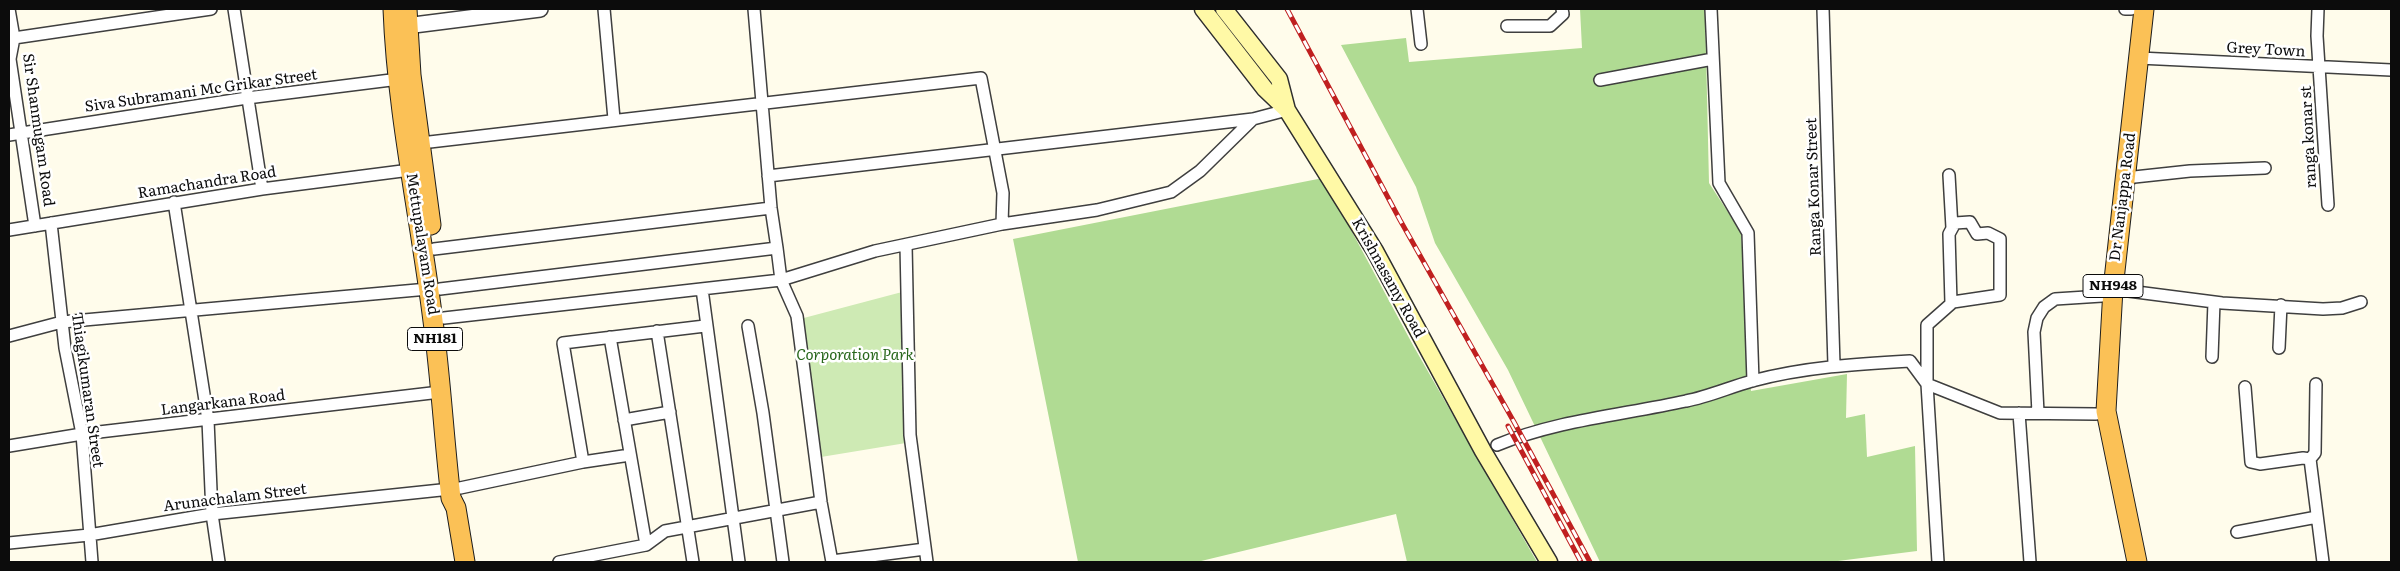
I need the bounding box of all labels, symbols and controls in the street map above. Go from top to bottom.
street label: Grey Town [2226,39,2306,61]
street label: Sir Shanmugam Road [18,52,58,208]
street label: Siva Subramani Mc Grikar Street [84,66,318,116]
street label: ranga konar st [2297,85,2321,189]
street label: Ranga Konar Street [1803,118,1825,256]
street label: Dr Nanjappa Road [2106,132,2140,262]
street label: Ramachandra Road [137,163,277,203]
street label: Mettupalayam Road [402,172,442,316]
street label: Krishnasamy Road [1348,215,1428,341]
road number: NH948 [2083,274,2143,298]
street label: Thiagikumaran Street [67,311,107,469]
road number: NH181 [408,328,462,350]
park label: Corporation Park [796,347,914,365]
street label: Langarkana Road [160,386,286,420]
street label: Arunachalam Street [162,480,308,516]

